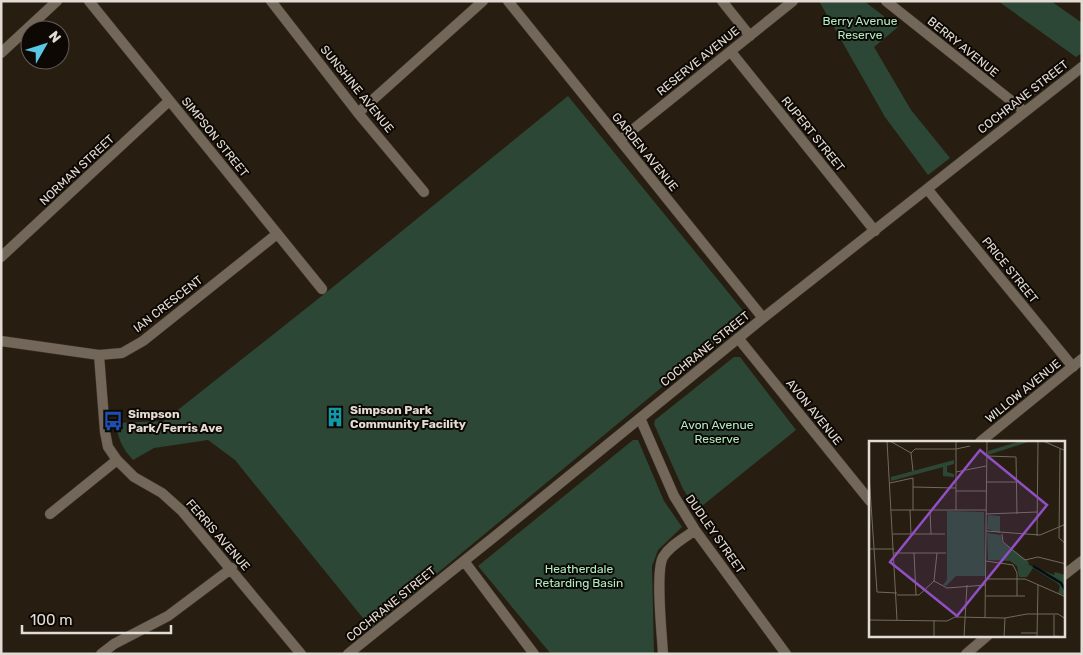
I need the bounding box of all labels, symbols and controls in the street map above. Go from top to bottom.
park label: Berry Avenue Reserve [823,14,898,42]
street label: BERRY AVENUE [925,14,1001,80]
north arrow [20,20,70,70]
street label: RESERVE AVENUE [654,24,742,98]
text: N [45,28,64,46]
street label: SUNSHINE AVENUE [317,42,397,136]
street label: COCHRANE STREET [975,57,1071,137]
street label: SIMPSON STREET [179,94,251,180]
street label: RUPERT STREET [779,94,848,174]
street label: GARDEN AVENUE [609,110,681,194]
street label: NORMAN STREET [37,132,117,208]
street label: PRICE STREET [979,234,1041,306]
street label: IAN CRESCENT [131,273,205,335]
street label: COCHRANE STREET [658,309,752,389]
street label: WILLOW AVENUE [982,356,1064,426]
street label: AVON AVENUE [783,376,845,448]
place label: Simpson Park Community Facility [350,403,466,431]
building icon: Simpson Park Community Facility [324,406,346,428]
place label: Simpson Park/Ferris Ave [128,407,222,435]
bus stop icon: Simpson Park/Ferris Ave [102,410,124,432]
park label: Avon Avenue Reserve [681,418,754,446]
inset map [869,441,1066,638]
street label: DUDLEY STREET [683,492,747,576]
street label: FERRIS AVENUE [183,496,253,574]
park label: Heatherdale Retarding Basin [535,562,623,590]
street label: COCHRANE STREET [344,564,438,644]
scale bar [22,602,171,634]
text: 100 m [30,611,72,629]

